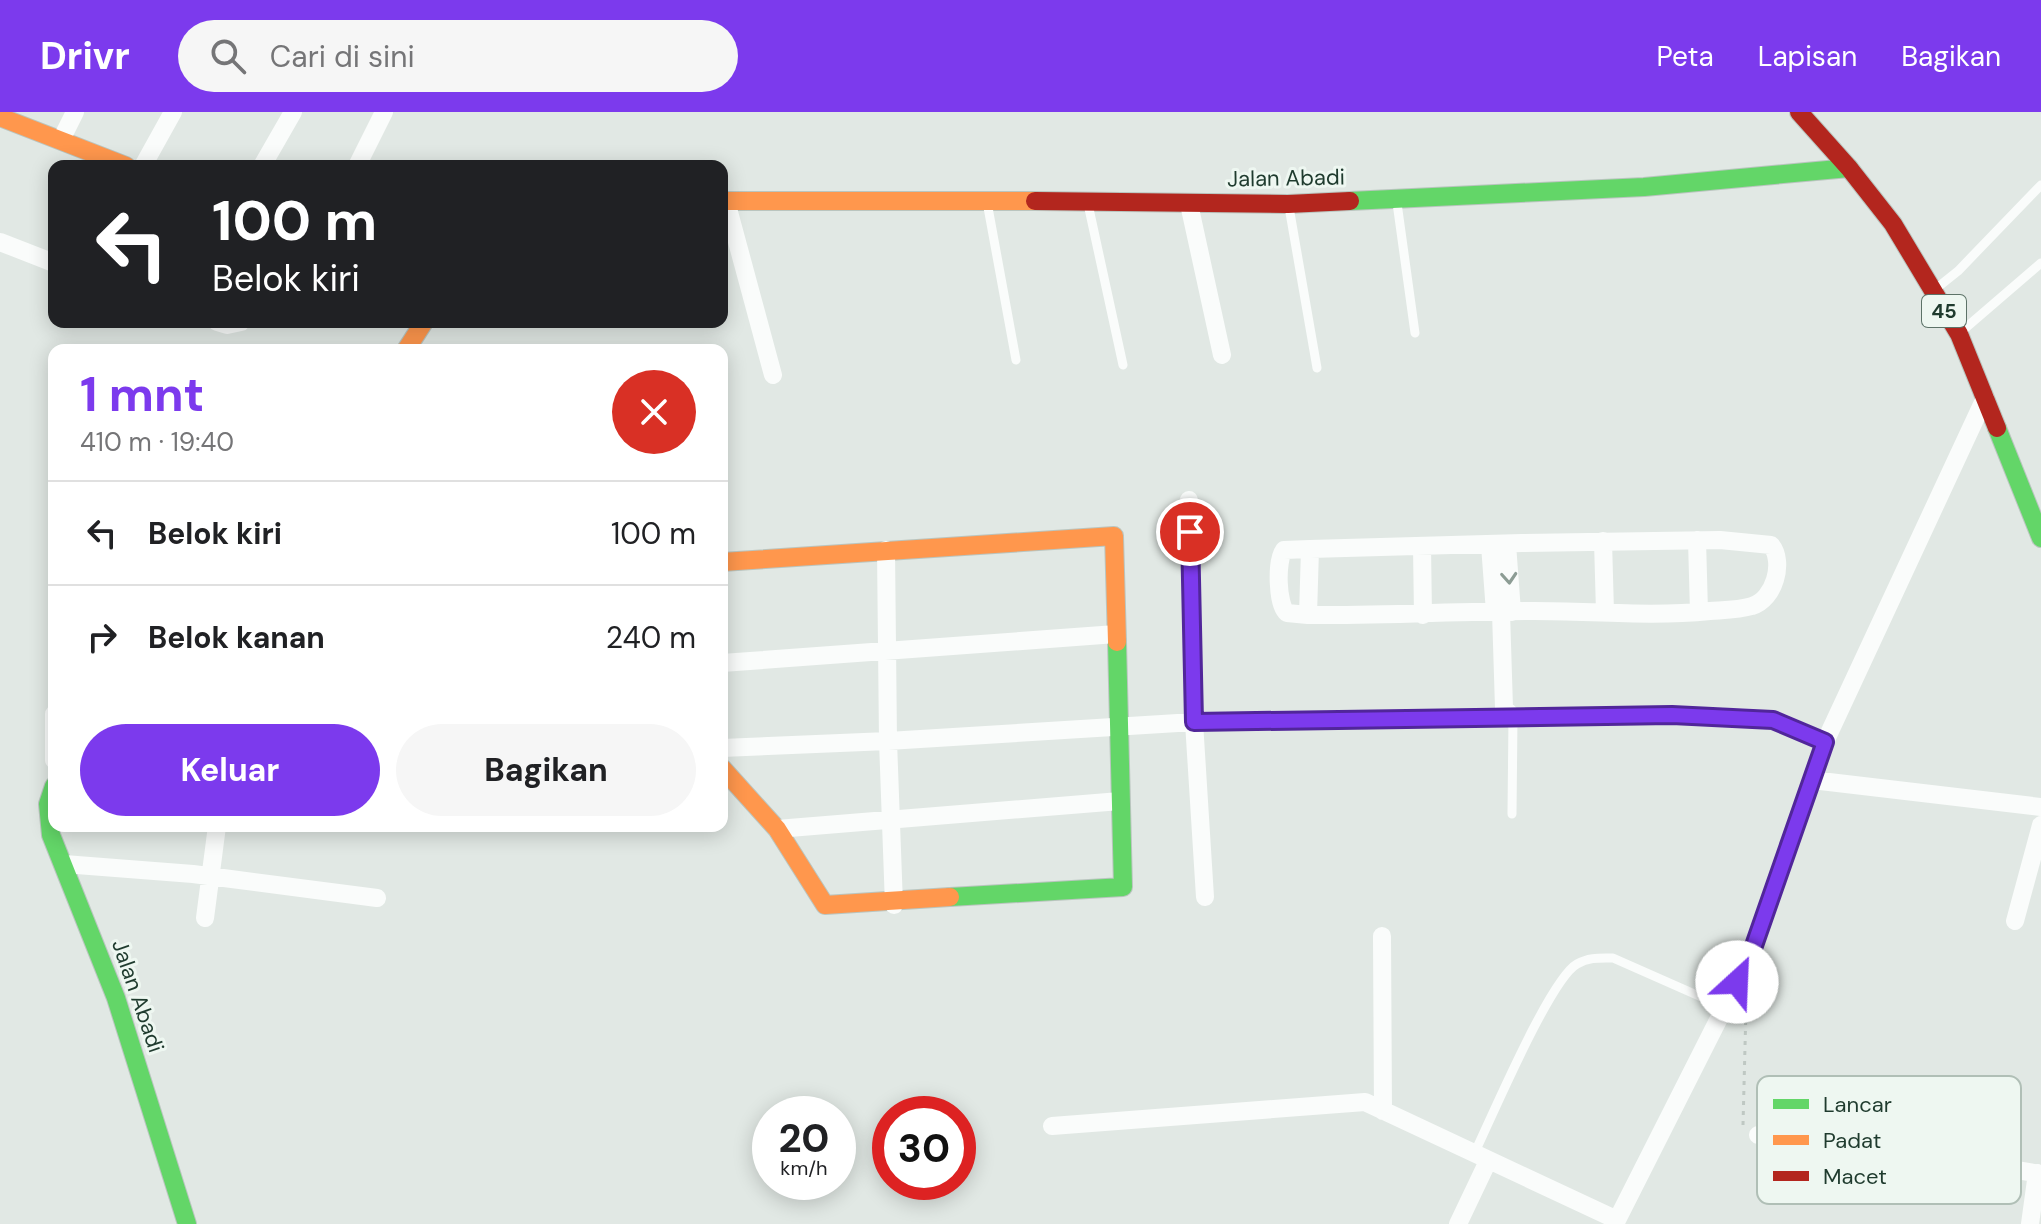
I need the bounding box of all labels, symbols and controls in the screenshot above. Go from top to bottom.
search box [178,20,738,92]
text: Drivr [40,31,130,81]
icon: search [206,34,250,78]
text: Cari di sini [270,37,415,76]
text: Peta [1657,38,1714,75]
text: Lapisan [1758,38,1857,75]
text: Bagikan [1901,38,2001,75]
street label: Jalan Abadi [1227,162,1345,194]
text: 100 m [212,184,377,257]
icon: left [80,192,184,296]
text: Belok kiri [212,255,360,302]
road number: 45 [1922,295,1966,327]
text: 1 mnt [80,363,204,426]
button: close [612,370,696,454]
text: 410 m · 19:40 [80,425,234,459]
pin [1156,498,1224,566]
icon: arrive [1168,510,1212,554]
icon: left [80,511,124,555]
text: Belok kiri [148,514,282,553]
text: 100 m [611,514,696,553]
one-way arrow [1500,572,1517,585]
icon: right [80,615,124,659]
text: Belok kanan [148,618,325,657]
text: 240 m [606,618,696,657]
button: Keluar [80,724,380,816]
button: Bagikan [396,724,696,816]
street label: Jalan Abadi [105,936,171,1056]
position arrow [1695,940,1779,1024]
legend [1757,1076,2021,1204]
text: Lancar [1823,1090,1892,1119]
speed limit sign: 30 [872,1096,976,1200]
text: 20 [778,1112,830,1164]
text: Padat [1823,1126,1881,1155]
text: km/h [780,1155,828,1181]
text: Macet [1823,1162,1887,1191]

